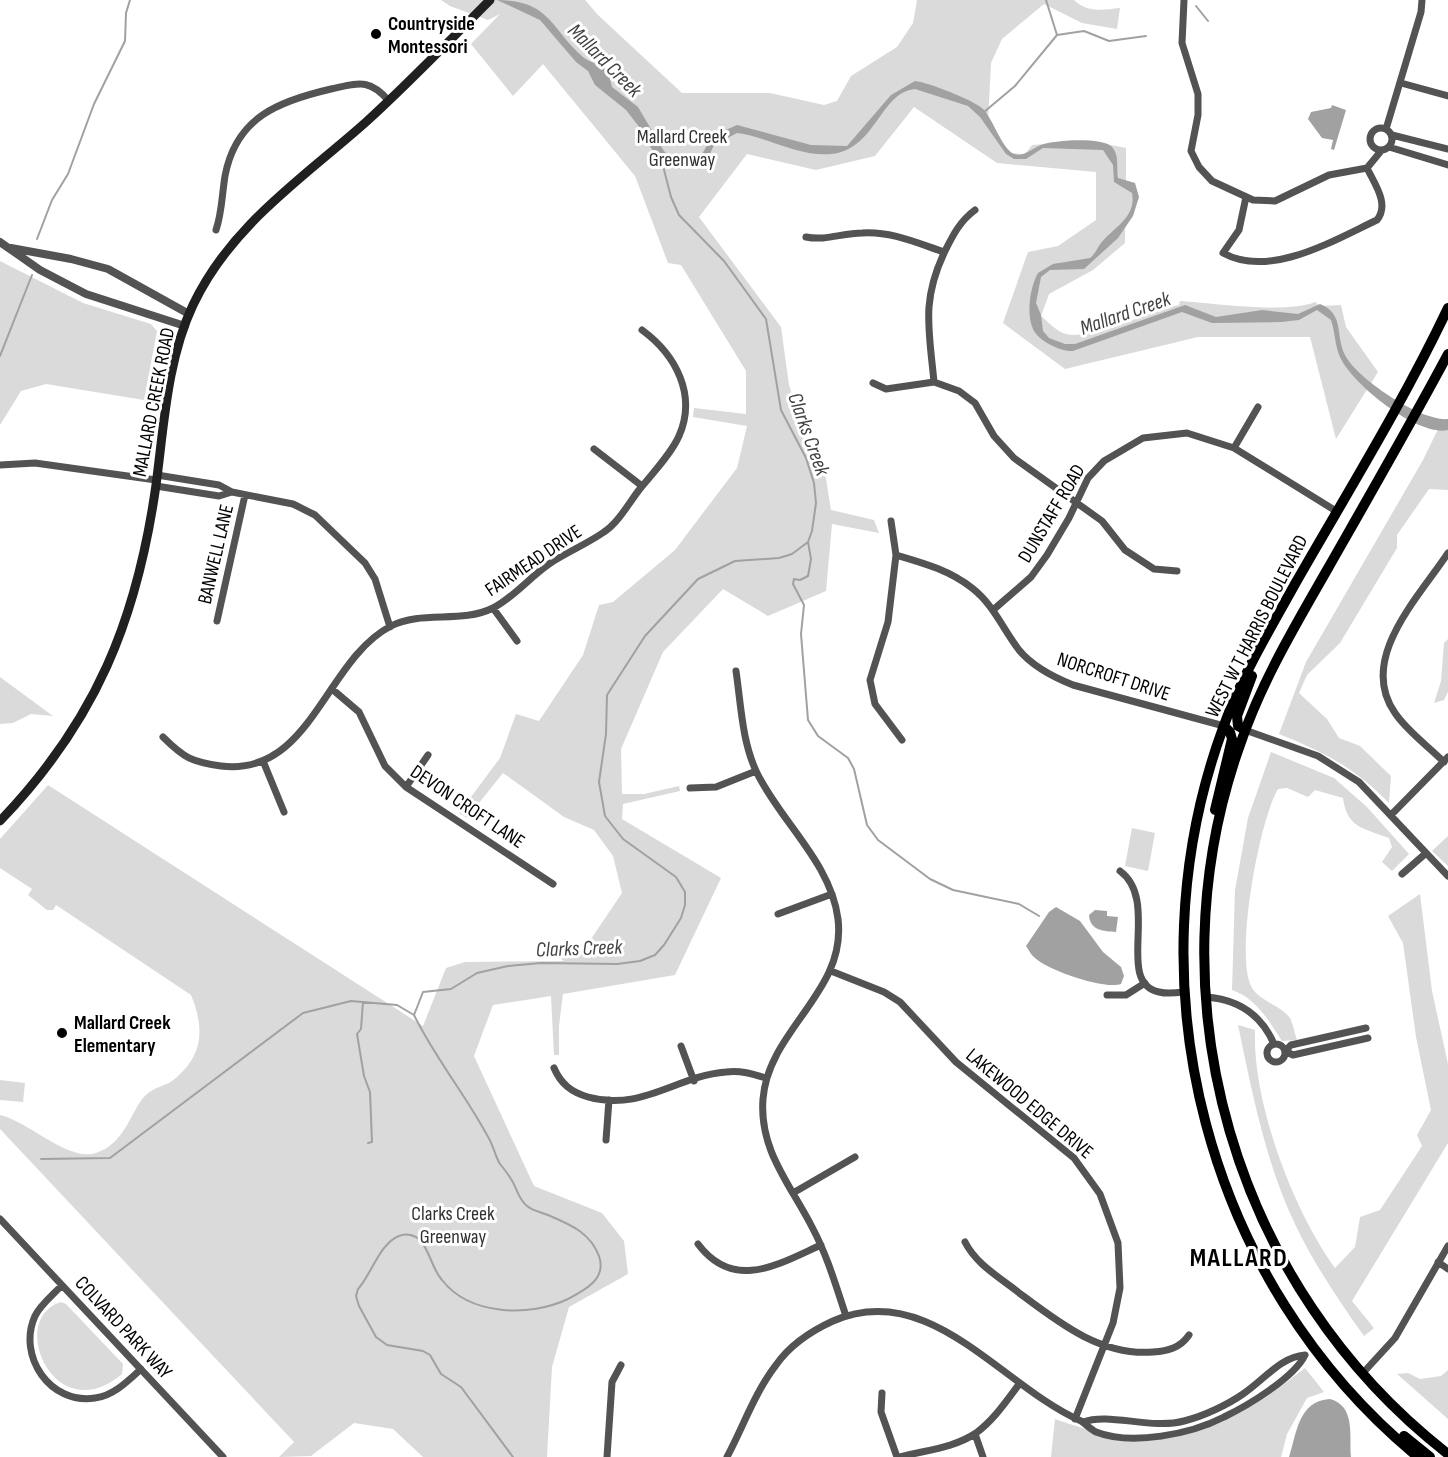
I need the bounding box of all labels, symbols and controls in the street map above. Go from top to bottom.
place label: Countryside Montessori [388,12,475,59]
water label: Mallard Creek [563,18,648,103]
marker: Countryside Montessori [369,27,383,41]
park label: Mallard Creek Greenway [637,125,728,172]
water label: Mallard Creek [1077,286,1175,341]
street label: MALLARD CREEK ROAD [128,326,180,479]
water label: Clarks Creek [782,389,835,480]
street label: DUNSTAFF ROAD [1013,460,1091,567]
street label: BANWELL LANE [193,502,239,606]
street label: FAIRMEAD DRIVE [481,520,586,602]
street label: WEST W T HARRIS BOULEVARD [1200,531,1313,722]
street label: NORCROFT DRIVE [1054,647,1173,706]
street label: DEVON CROFT LANE [406,760,529,854]
water label: Clarks Creek [535,934,624,962]
place label: Mallard Creek Elementary [74,1011,171,1058]
marker: Mallard Creek Elementary [55,1026,69,1040]
street label: LAKEWOOD EDGE DRIVE [961,1044,1098,1164]
park label: Clarks Creek Greenway [411,1202,495,1249]
district label: MALLARD [1190,1243,1288,1274]
street label: COLVARD PARK WAY [70,1271,177,1385]

